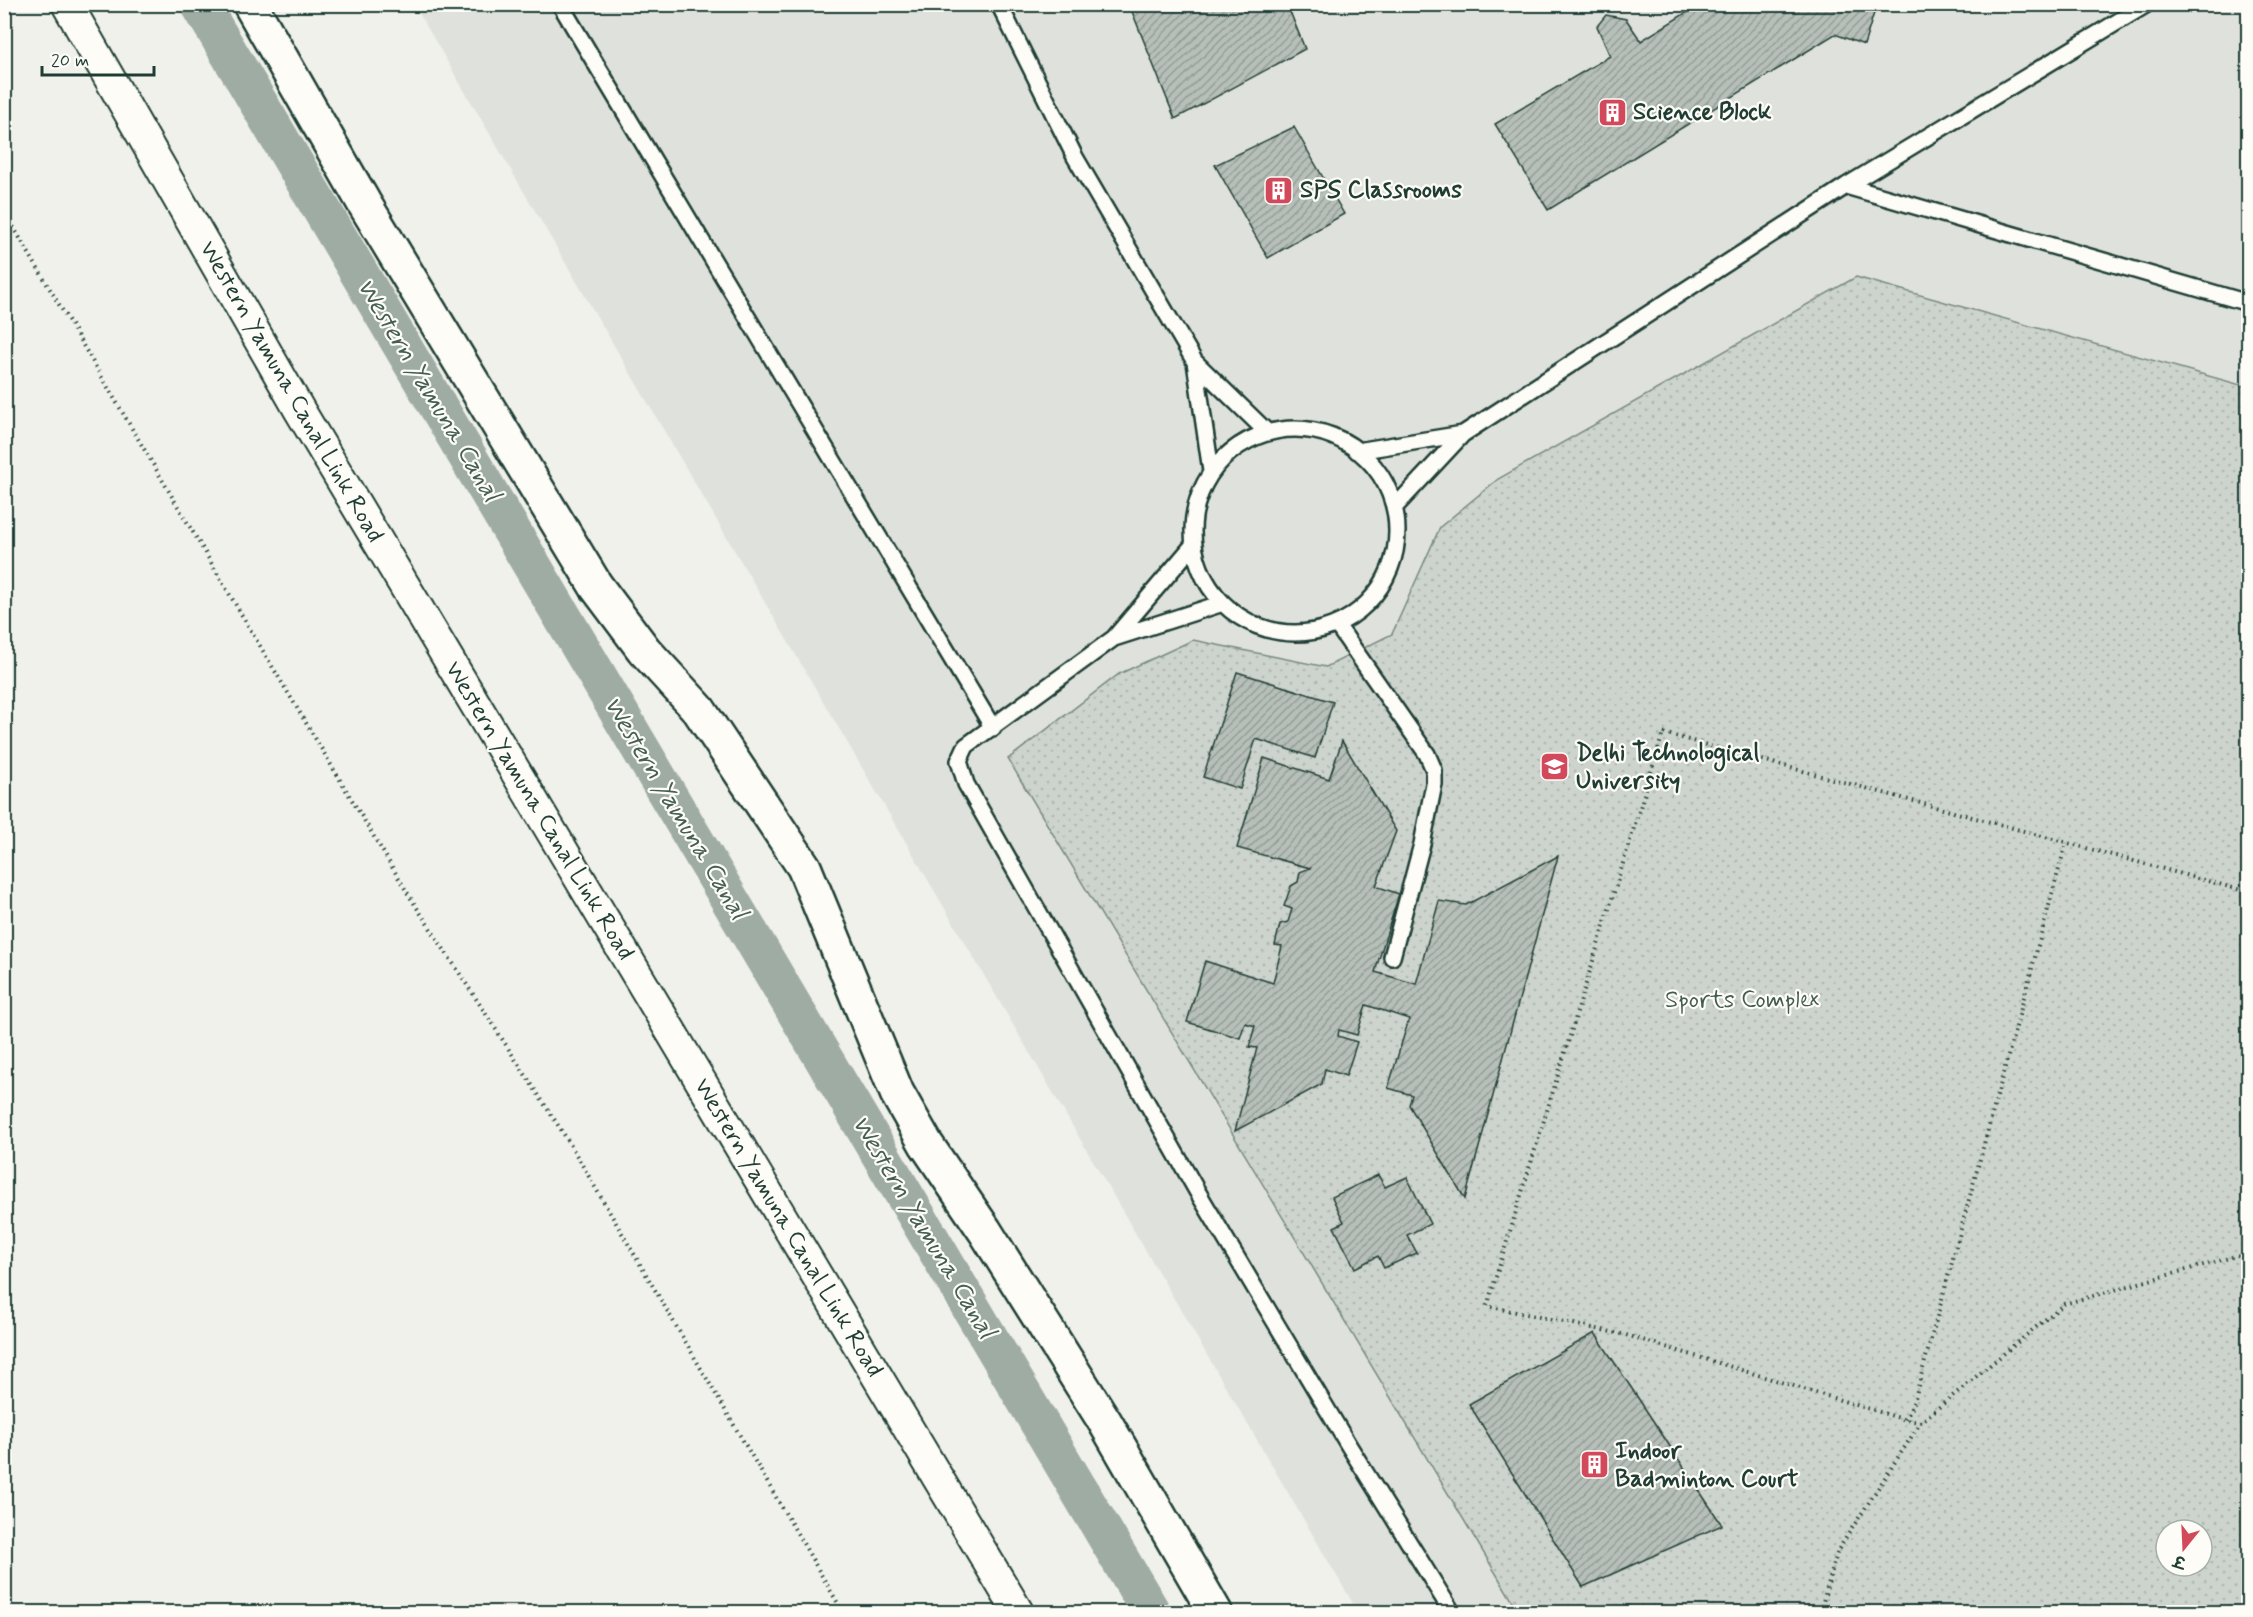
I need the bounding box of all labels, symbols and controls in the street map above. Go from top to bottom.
scale bar [42,39,154,77]
text: 20 m [51,49,89,73]
building icon: Science Block [1596,96,1628,128]
place label: Science Block [1633,97,1772,128]
building icon: SPS Classrooms [1263,174,1295,206]
place label: SPS Classrooms [1300,175,1462,206]
street label: Western Yamuna Canal Link Road [192,236,390,548]
water label: Western Yamuna Canal [348,272,510,510]
street label: Western Yamuna Canal Link Road [437,656,641,966]
water label: Western Yamuna Canal [595,690,757,928]
place label: Delhi Technological University [1576,738,1759,797]
school or university icon: Delhi Technological University [1539,751,1571,783]
park label: Sports Complex [1665,985,1819,1016]
street label: Western Yamuna Canal Link Road [686,1073,890,1383]
water label: Western Yamuna Canal [843,1109,1005,1347]
place label: Indoor Badminton Court [1615,1436,1799,1495]
building icon: Indoor Badminton Court [1578,1449,1610,1481]
north arrow [2154,1518,2214,1578]
text: उ [2170,1549,2190,1573]

